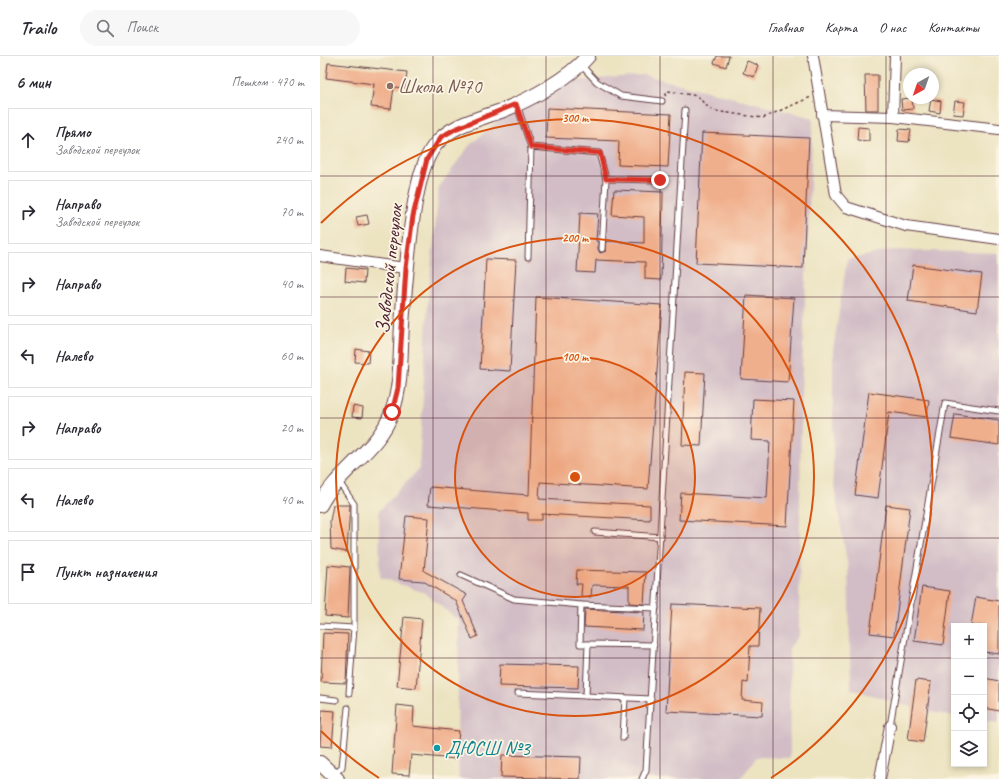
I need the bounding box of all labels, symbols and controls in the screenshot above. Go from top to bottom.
search box [80,10,360,46]
text: Trailo [20,16,56,40]
icon: search [94,17,116,39]
text: Поиск [126,18,158,37]
text: Главная [768,19,803,36]
text: Карта [825,19,857,36]
text: О нас [879,19,906,36]
text: Контакты [928,19,979,36]
north arrow [903,68,939,104]
text: 6 мин [16,72,51,93]
text: Пешком · 470 m [231,74,304,90]
place label: Школа №70 [398,74,483,99]
marker: Школа №70 [385,81,395,91]
text: 300 m [562,110,589,126]
text: Прямо [55,123,91,142]
icon: ahead [17,129,39,151]
text: 240 m [275,132,303,148]
text: Заводской переулок [55,142,139,158]
route end [651,171,669,189]
text: Направо [55,195,101,214]
icon: right [17,201,39,223]
street label: Заводской переулок [370,202,408,335]
text: 70 m [281,204,303,220]
text: Заводской переулок [55,214,139,230]
text: 200 m [562,230,589,246]
icon: right [17,273,39,295]
text: Направо [55,275,101,294]
text: 40 m [281,276,303,292]
icon: left [17,345,39,367]
text: Налево [55,347,93,366]
text: 60 m [281,348,303,364]
text: 100 m [562,349,589,365]
route start [383,403,401,421]
icon: right [17,417,39,439]
text: Направо [55,419,101,438]
text: 20 m [281,420,303,436]
centre of rings [568,470,582,484]
icon: left [17,489,39,511]
text: Налево [55,491,93,510]
text: 40 m [281,492,303,508]
icon: arrive [17,561,39,583]
text: Пункт назначения [55,563,157,582]
map controls [951,623,987,767]
button: + [951,623,987,659]
button: − [951,659,987,695]
button: locate [951,695,987,731]
button: layers [951,731,987,767]
place label: ДЮСШ №3 [445,736,532,761]
marker: ДЮСШ №3 [432,743,442,753]

